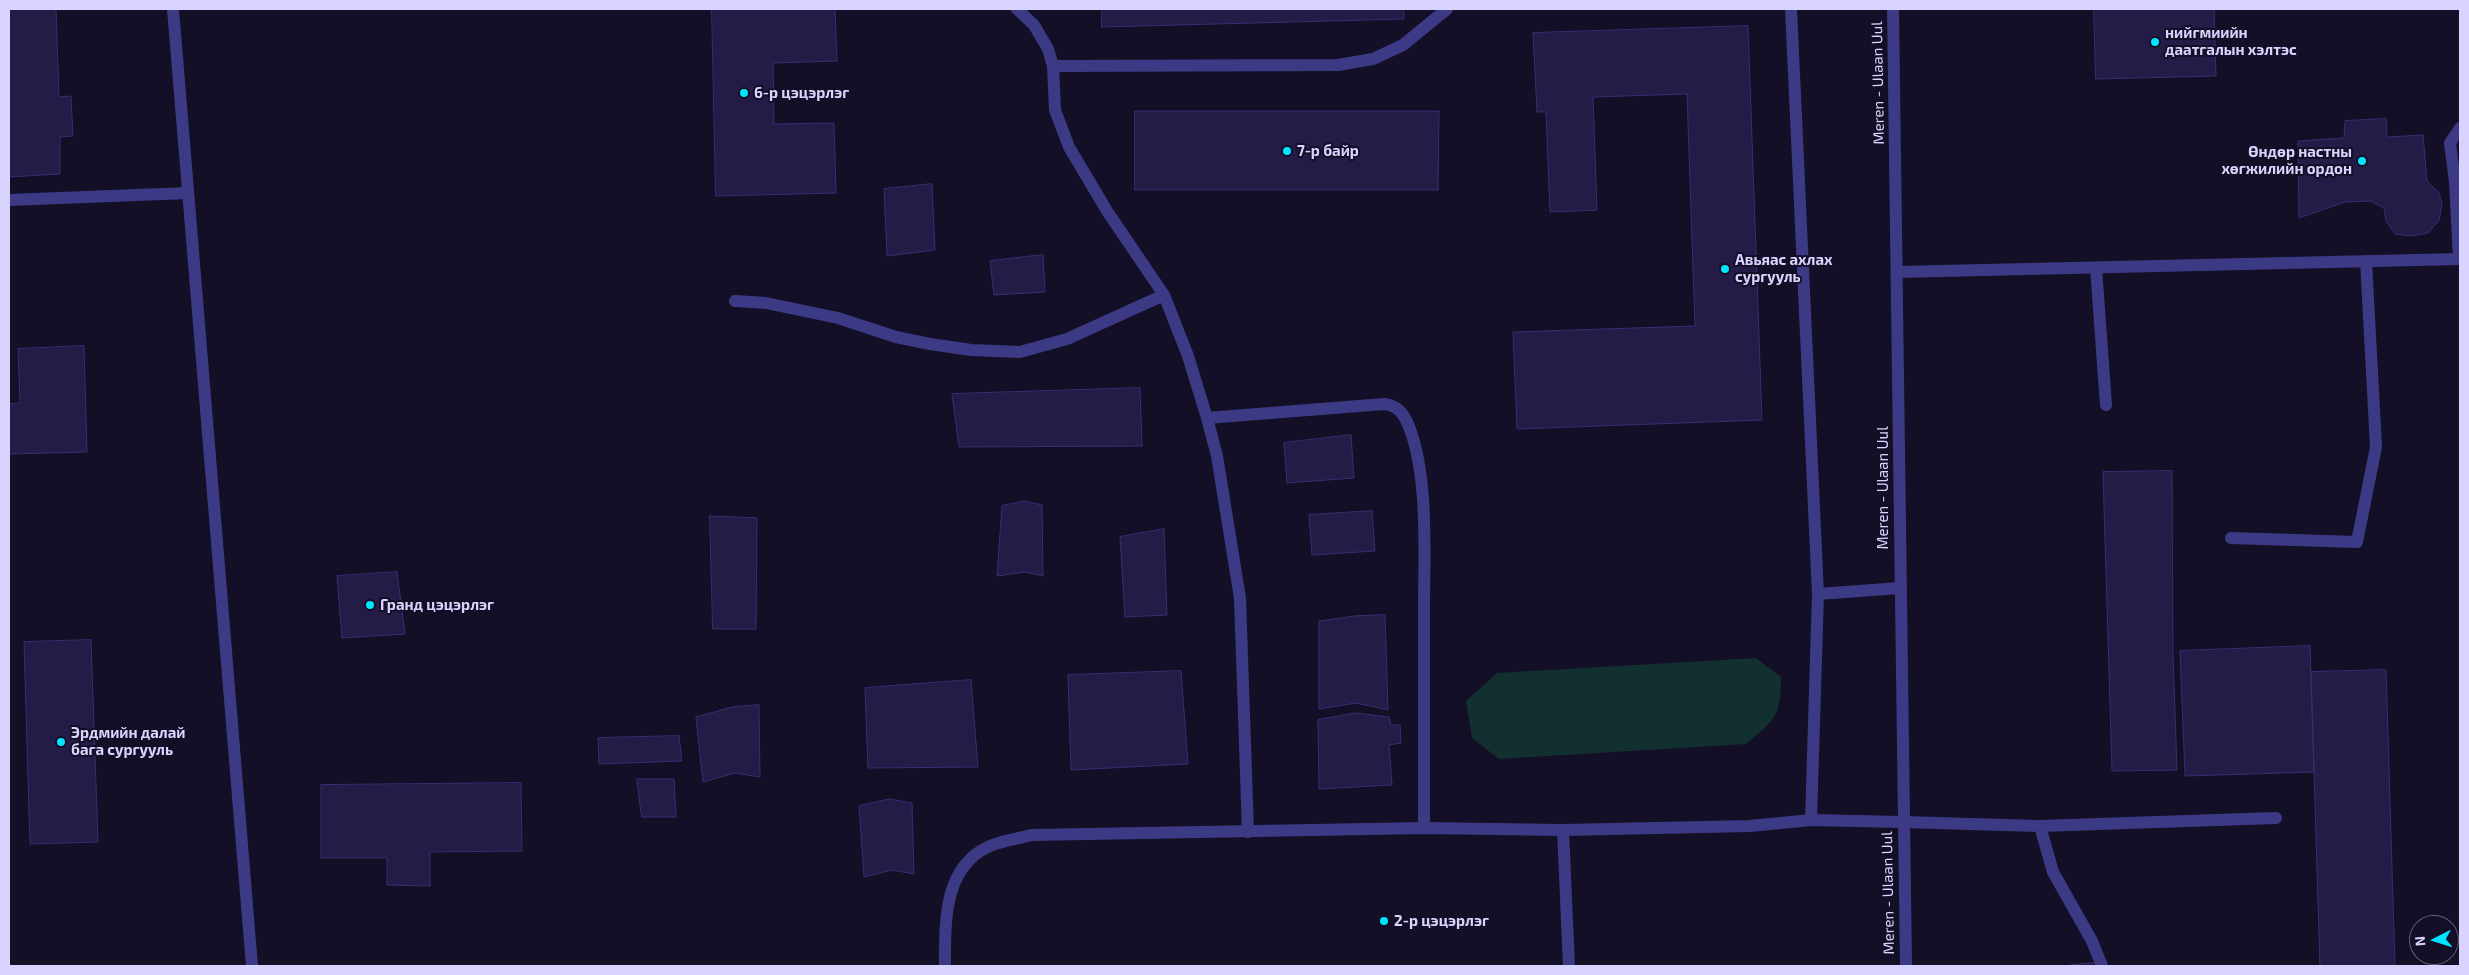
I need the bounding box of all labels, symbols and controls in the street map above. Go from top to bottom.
street label: Meren - Ulaan Uul [1868,21,1888,145]
place label: нийгмиийн даатгалын хэлтэс [2165,24,2297,59]
marker: нийгмиийн даатгалын хэлтэс [2149,36,2161,48]
place label: 6-р цэцэрлэг [754,84,849,102]
marker: 6-р цэцэрлэг [738,87,750,99]
place label: 7-р байр [1297,142,1359,160]
place label: Өндөр настны хөгжилийн ордон [2222,143,2352,178]
marker: 7-р байр [1281,145,1293,157]
marker: Өндөр настны хөгжилийн ордон [2356,155,2368,167]
place label: Авьяас ахлах сургууль [1735,251,1833,286]
marker: Авьяас ахлах сургууль [1719,263,1731,275]
street label: Meren - Ulaan Uul [1874,426,1892,550]
place label: Гранд цэцэрлэг [380,596,494,614]
marker: Гранд цэцэрлэг [364,599,376,611]
place label: Эрдмийн далай бага сургууль [71,724,185,759]
marker: Эрдмийн далай бага сургууль [55,736,67,748]
street label: Meren - Ulaan Uul [1878,831,1898,955]
place label: 2-р цэцэрлэг [1394,912,1489,930]
marker: 2-р цэцэрлэг [1378,915,1390,927]
north arrow [2409,915,2459,965]
text: N [2411,935,2428,947]

